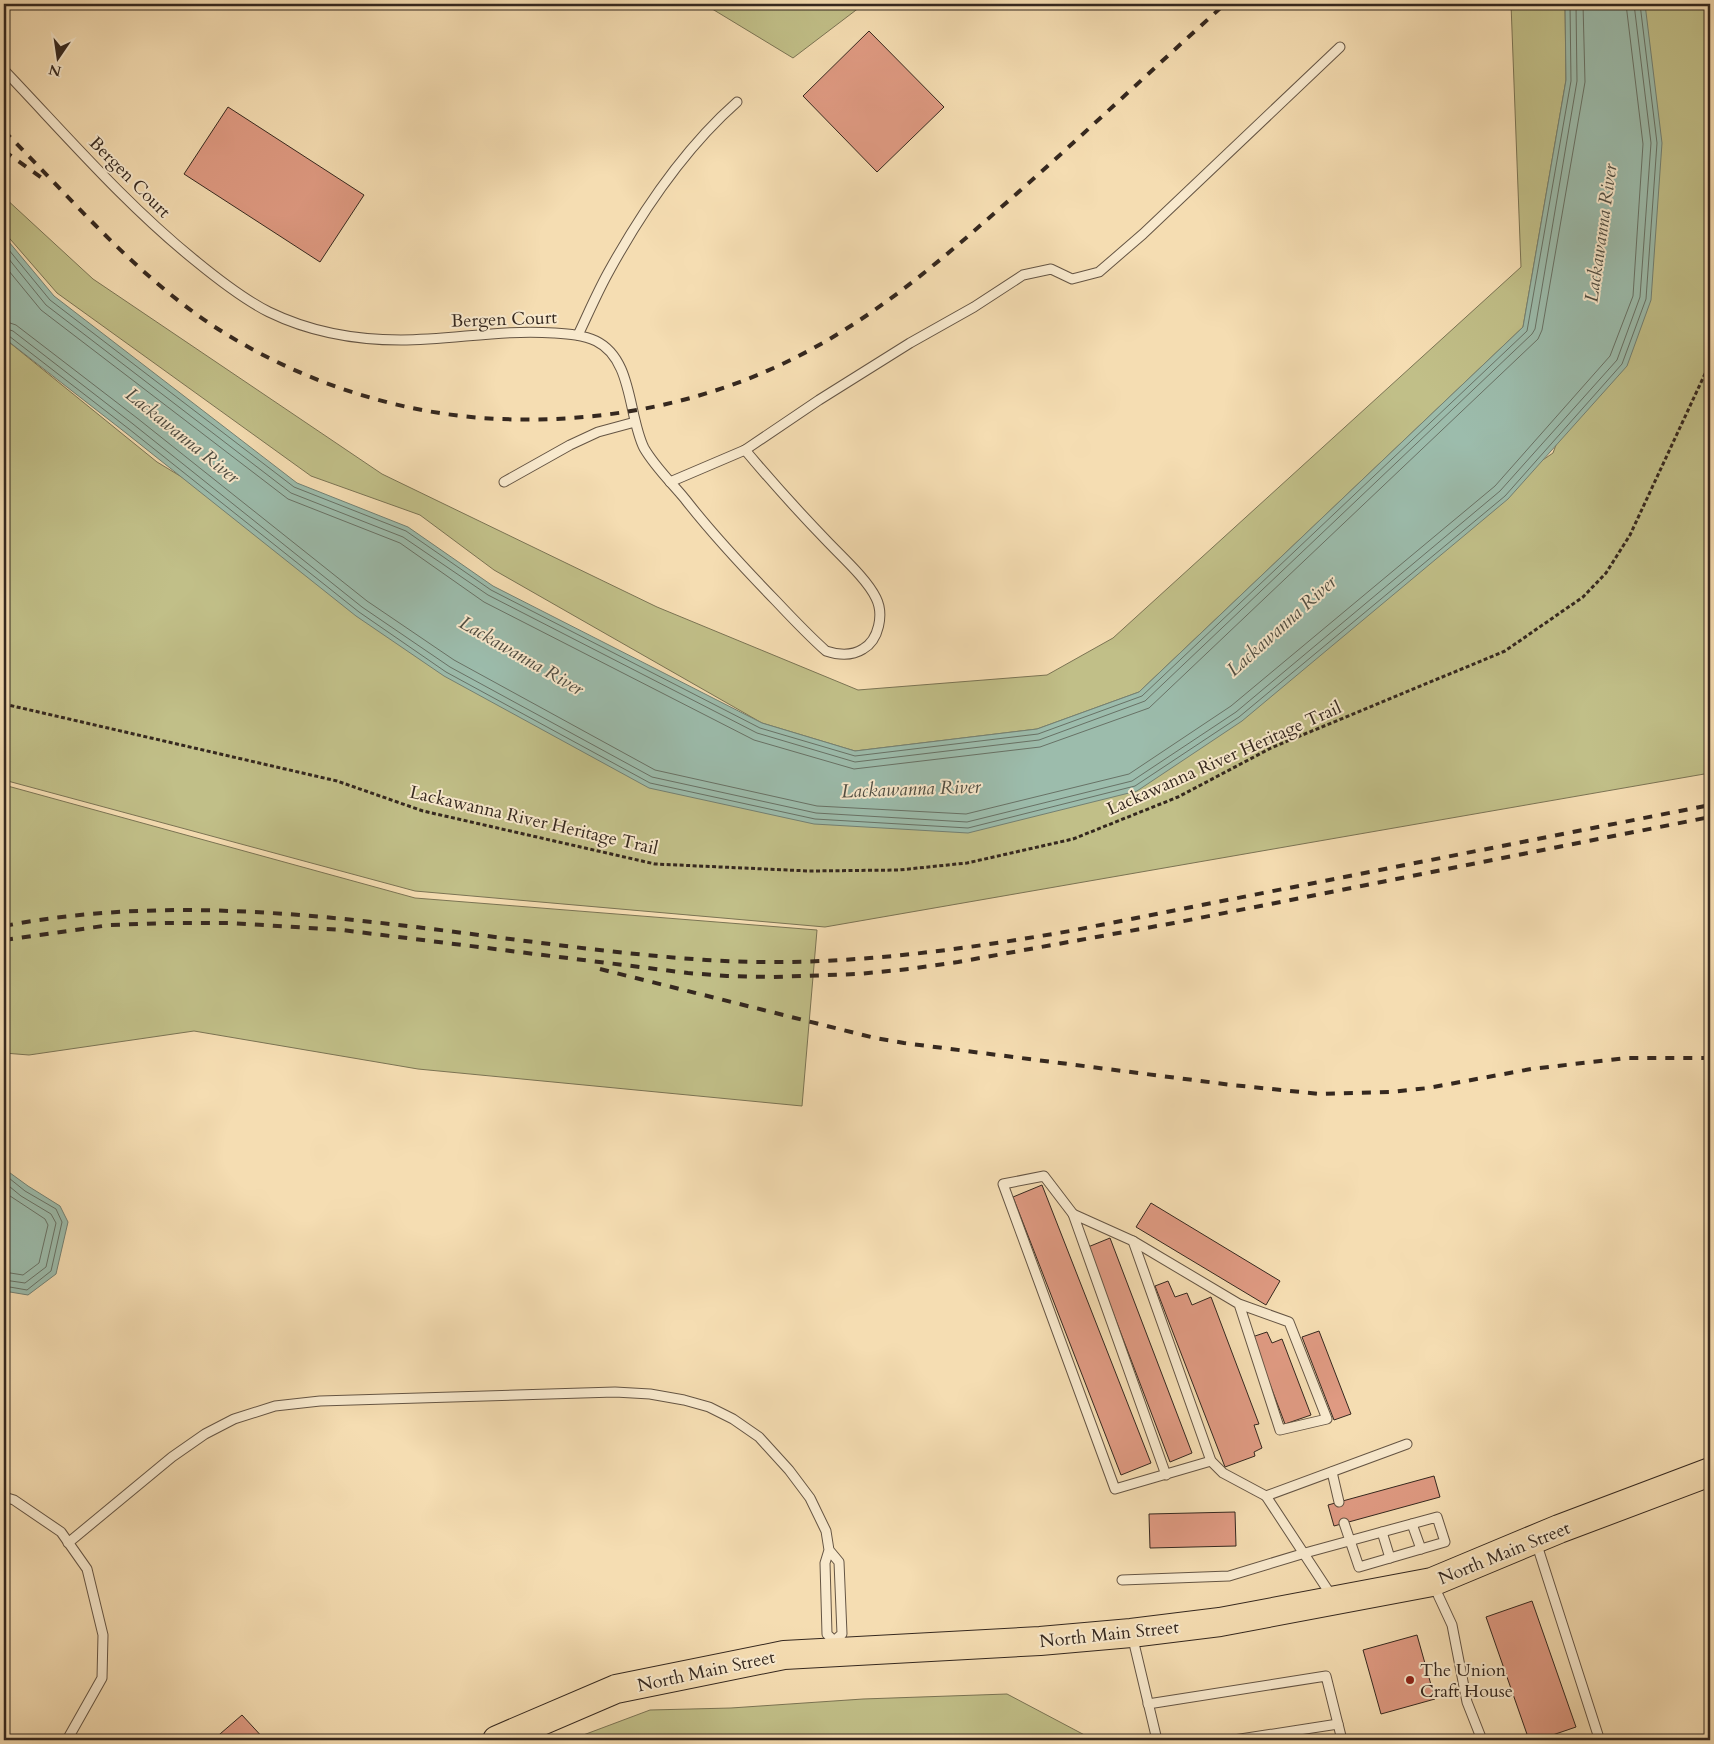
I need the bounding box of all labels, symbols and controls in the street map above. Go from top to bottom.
north arrow [32,32,82,82]
text: N [47,60,63,81]
street label: Bergen Court [83,131,176,224]
water label: Lackawanna River [1578,161,1624,304]
street label: Bergen Court [451,305,558,334]
water label: Lackawanna River [120,382,245,490]
water label: Lackawanna River [1221,569,1343,682]
water label: Lackawanna River [455,610,589,702]
street label: Lackawanna River Heritage Trail [1103,695,1346,822]
water label: Lackawanna River [841,774,982,804]
street label: Lackawanna River Heritage Trail [407,780,661,861]
street label: North Main Street [1435,1515,1574,1591]
street label: North Main Street [1038,1615,1180,1654]
street label: North Main Street [635,1645,778,1698]
place label: The Union Craft House [1420,1658,1513,1704]
marker: The Union Craft House [1404,1674,1416,1686]

